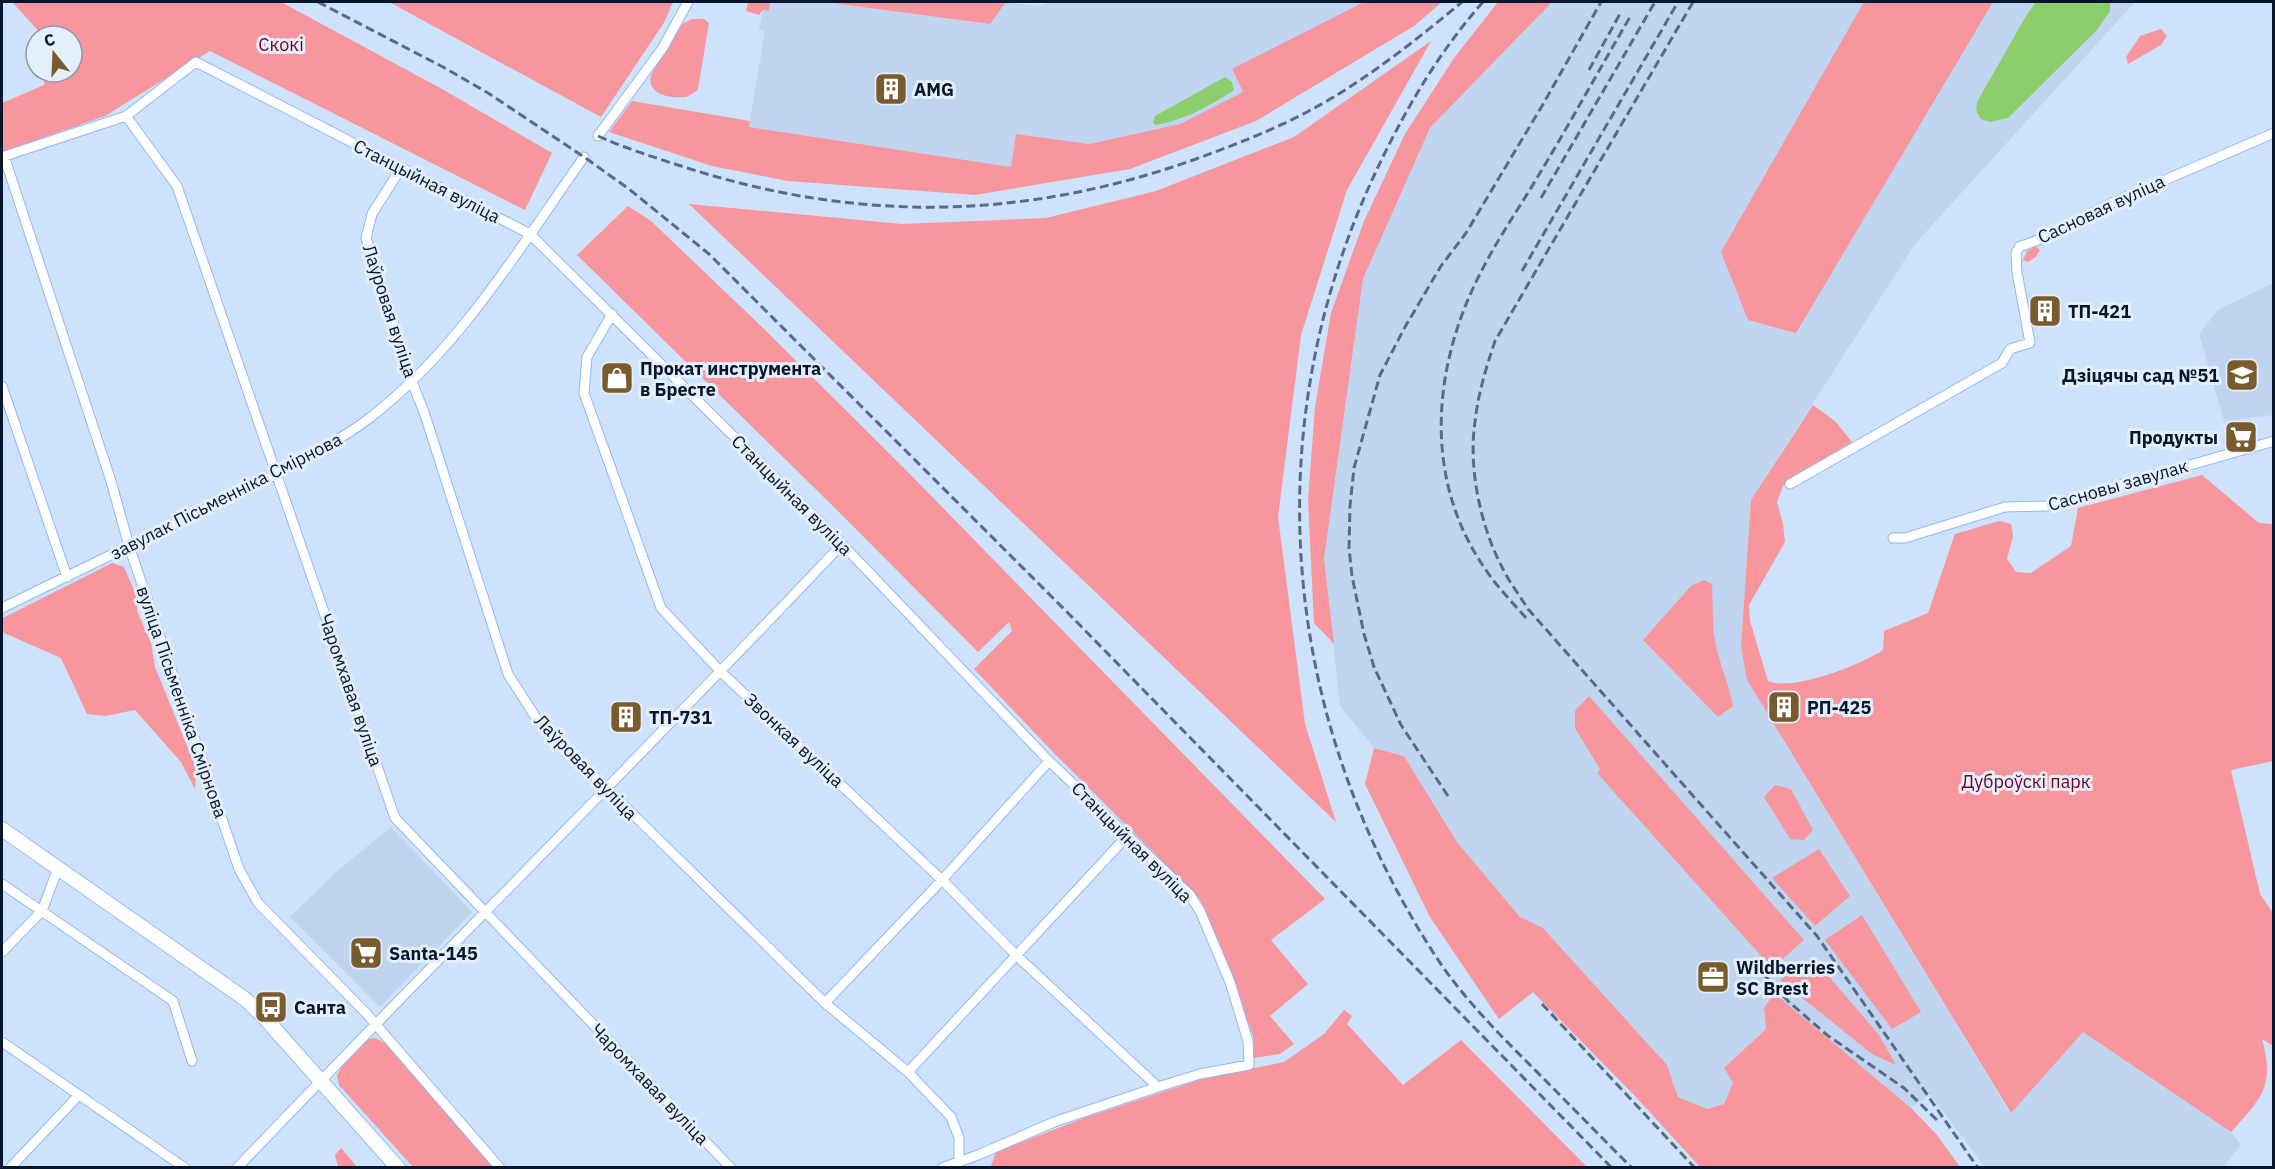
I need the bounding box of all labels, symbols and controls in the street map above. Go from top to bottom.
north arrow [24,24,84,84]
text: С [41,29,57,51]
park label: Скокі [258,33,304,56]
building icon: AMG [873,71,909,107]
place label: AMG [914,78,954,101]
street label: Станцыйная вуліца [350,134,505,228]
street label: Сасновая вуліца [2034,169,2169,249]
street label: Лаўровая вуліца [358,242,422,381]
building icon: ТП-421 [2027,293,2063,329]
place label: ТП-421 [2068,300,2131,323]
place label: Прокат инструмента в Бресте [640,357,821,401]
school or university icon: Дзіцячы сад №51 [2224,357,2260,393]
shop icon: Прокат инструмента в Бресте [599,360,635,396]
place label: Дзіцячы сад №51 [2062,364,2219,387]
supermarket icon: Продукты [2223,419,2259,455]
place label: Продукты [2129,426,2218,449]
street label: завулак Пісьменніка Смірнова [106,427,346,565]
street label: Станцыйная вуліца [727,430,858,561]
street label: Сасновы завулак [2045,454,2191,516]
street label: вуліца Пісьменніка Смірнова [131,583,233,821]
street label: Чаромхавая вуліца [314,611,388,770]
street label: Звонкая вуліца [739,688,849,792]
building icon: РП-425 [1766,689,1802,725]
place label: РП-425 [1807,696,1871,719]
building icon: ТП-731 [608,699,644,735]
place label: ТП-731 [649,706,712,729]
street label: Лаўровая вуліца [530,709,643,825]
park label: Дуброўскі парк [1961,770,2091,793]
street label: Станцыйная вуліца [1067,777,1198,908]
supermarket icon: Santa-145 [348,935,384,971]
place label: Santa-145 [389,942,478,965]
place label: Wildberries SC Brest [1736,956,1835,1000]
office icon: Wildberries SC Brest [1695,959,1731,995]
bus stop icon: Санта [253,989,289,1025]
place label: Санта [294,996,346,1019]
street label: Чаромхавая вуліца [586,1018,714,1150]

